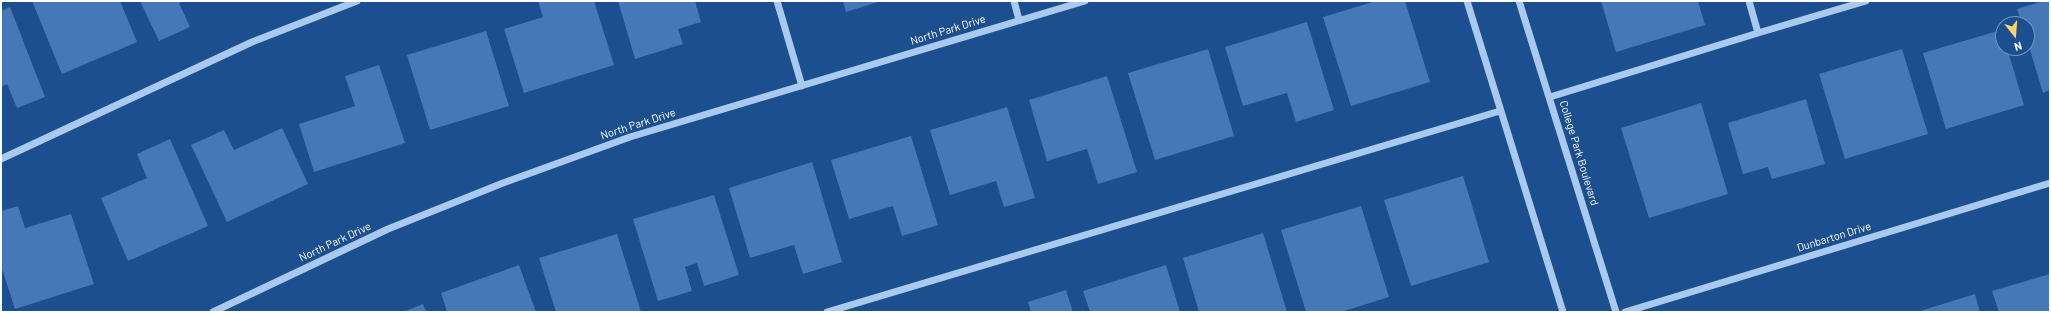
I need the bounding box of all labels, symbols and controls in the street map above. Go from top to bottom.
street label: North Park Drive [909,12,987,48]
north arrow [1995,16,2035,56]
text: N [2013,40,2024,54]
street label: College Park Boulevard [1557,99,1601,207]
street label: North Park Drive [599,106,677,142]
street label: Dunbarton Drive [1795,219,1873,255]
street label: North Park Drive [297,220,373,264]

